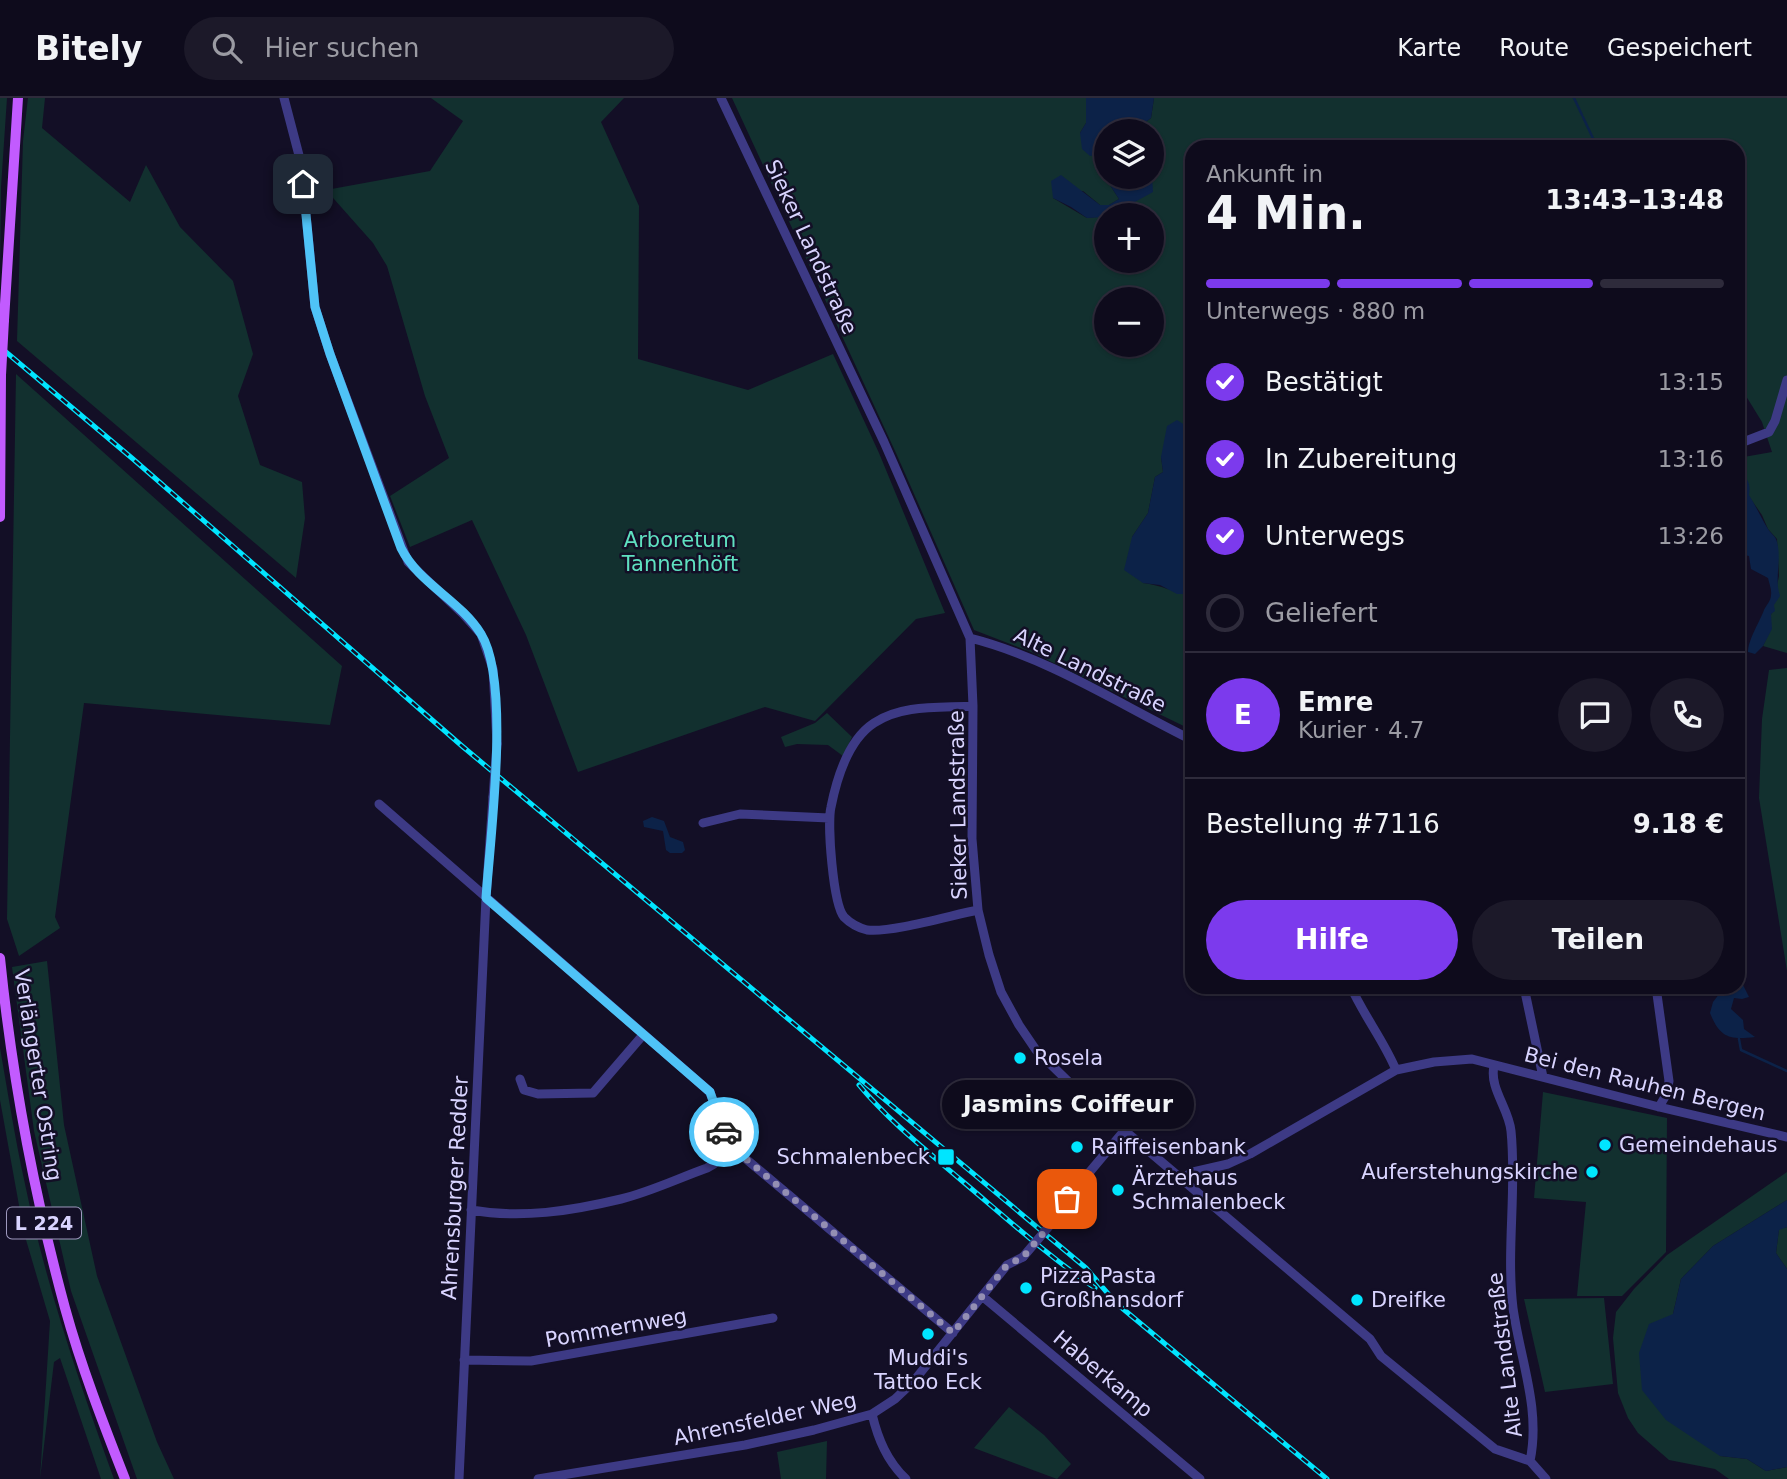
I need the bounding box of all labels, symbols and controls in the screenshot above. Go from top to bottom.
search box [184,17,674,80]
text: Bitely [35,29,142,68]
icon: search [208,29,246,67]
text: Hier suchen [264,33,419,63]
text: Karte [1397,34,1461,62]
text: Route [1499,34,1569,62]
text: Gespeichert [1607,34,1752,62]
map controls [1094,119,1164,357]
button: layers [1094,119,1164,189]
pin [273,154,333,214]
street label: Sieker Landstraße [760,156,862,338]
text: Ankunft in [1206,161,1323,187]
icon: home [284,165,322,203]
text: 13:43–13:48 [1545,185,1724,215]
text: 4 Min. [1206,186,1366,240]
button: + [1094,203,1164,273]
button: − [1094,287,1164,357]
text: Unterwegs · 880 m [1206,298,1425,324]
icon: check [1206,363,1244,401]
text: Bestätigt [1265,367,1383,397]
text: 13:15 [1658,369,1724,395]
icon: check [1206,440,1244,478]
text: In Zubereitung [1265,444,1457,474]
text: 13:16 [1658,446,1724,472]
icon: check [1206,517,1244,555]
text: Unterwegs [1265,521,1405,551]
text: 13:26 [1658,523,1724,549]
park label: Arboretum Tannenhöft [621,528,738,576]
text: Geliefert [1265,598,1378,628]
street label: Alte Landstraße [1010,623,1170,717]
button: chat [1558,678,1632,752]
button: phone [1650,678,1724,752]
text: Emre [1298,687,1373,717]
text: E [1234,700,1252,730]
street label: Sieker Landstraße [944,710,972,900]
text: Kurier · 4.7 [1298,717,1424,743]
text: Bestellung #7116 [1206,809,1440,839]
text: 9.18 € [1633,809,1724,839]
button: Hilfe [1206,900,1458,980]
button: Teilen [1472,900,1724,980]
street label: Verlängerter Ostring [9,967,67,1183]
street label: Bei den Rauhen Bergen [1522,1042,1768,1126]
place label: Rosela [1034,1046,1103,1070]
marker: Rosela [1012,1050,1028,1066]
street label: Ahrensburger Redder [437,1075,473,1301]
callout: Jasmins Coiffeur [941,1080,1193,1129]
text: Jasmins Coiffeur [963,1091,1173,1117]
courier [689,1097,759,1167]
icon: car [705,1113,743,1151]
place label: Gemeindehaus [1619,1133,1777,1157]
place label: Raiffeisenbank [1091,1135,1247,1159]
marker: Gemeindehaus [1597,1137,1613,1153]
marker: Raiffeisenbank [1069,1139,1085,1155]
place label: Schmalenbeck [776,1145,931,1169]
marker: Schmalenbeck [936,1147,956,1167]
place label: Auferstehungskirche [1361,1160,1578,1184]
marker: Auferstehungskirche [1584,1164,1600,1180]
place label: Ärztehaus Schmalenbeck [1132,1165,1286,1214]
pin [1037,1169,1097,1229]
icon: bag [1048,1180,1086,1218]
marker: Ärztehaus Schmalenbeck [1110,1182,1126,1198]
road number: L 224 [7,1208,81,1238]
place label: Pizza Pasta Großhansdorf [1040,1264,1184,1312]
street label: Alte Landstraße [1483,1271,1527,1439]
marker: Pizza Pasta Großhansdorf [1018,1280,1034,1296]
place label: Dreifke [1371,1288,1446,1312]
marker: Dreifke [1349,1292,1365,1308]
street label: Pommernweg [543,1304,689,1352]
marker: Muddi's Tattoo Eck [920,1326,936,1342]
street label: Haberkamp [1049,1326,1157,1422]
place label: Muddi's Tattoo Eck [873,1346,983,1394]
street label: Ahrensfelder Weg [671,1388,859,1450]

